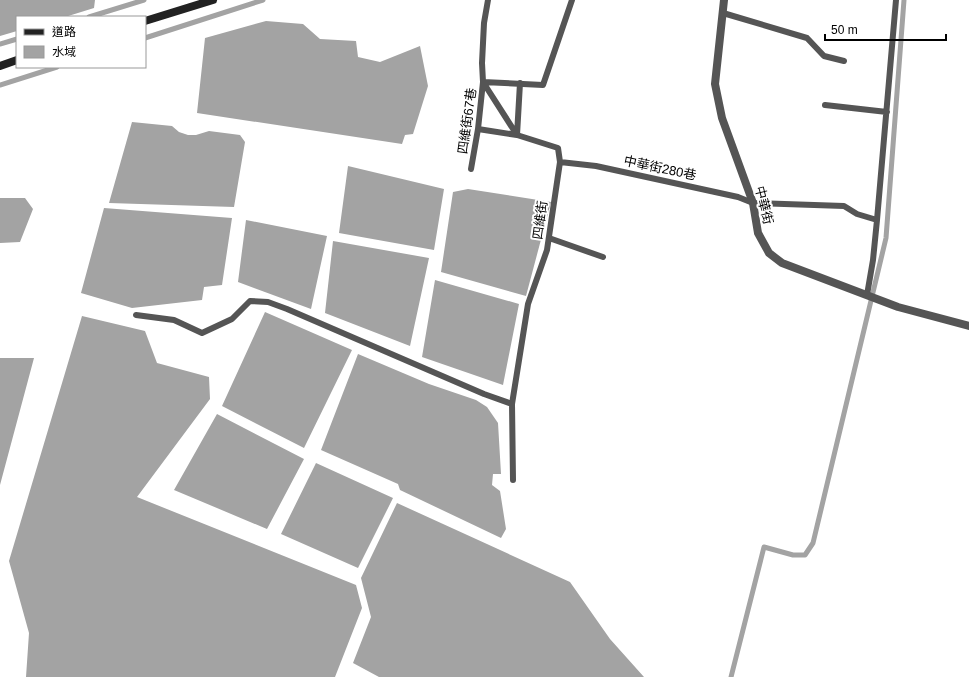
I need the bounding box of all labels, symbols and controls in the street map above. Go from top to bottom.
legend [16,16,146,68]
scale bar [825,16,946,42]
text: 50 m [831,23,858,37]
text: 道路 [52,25,76,39]
text: 水域 [52,45,76,59]
street label: 四維街67巷 [455,87,479,155]
street label: 中華街280巷 [622,153,698,183]
street label: 中華街 [752,184,776,226]
street label: 四維街 [530,200,550,240]

